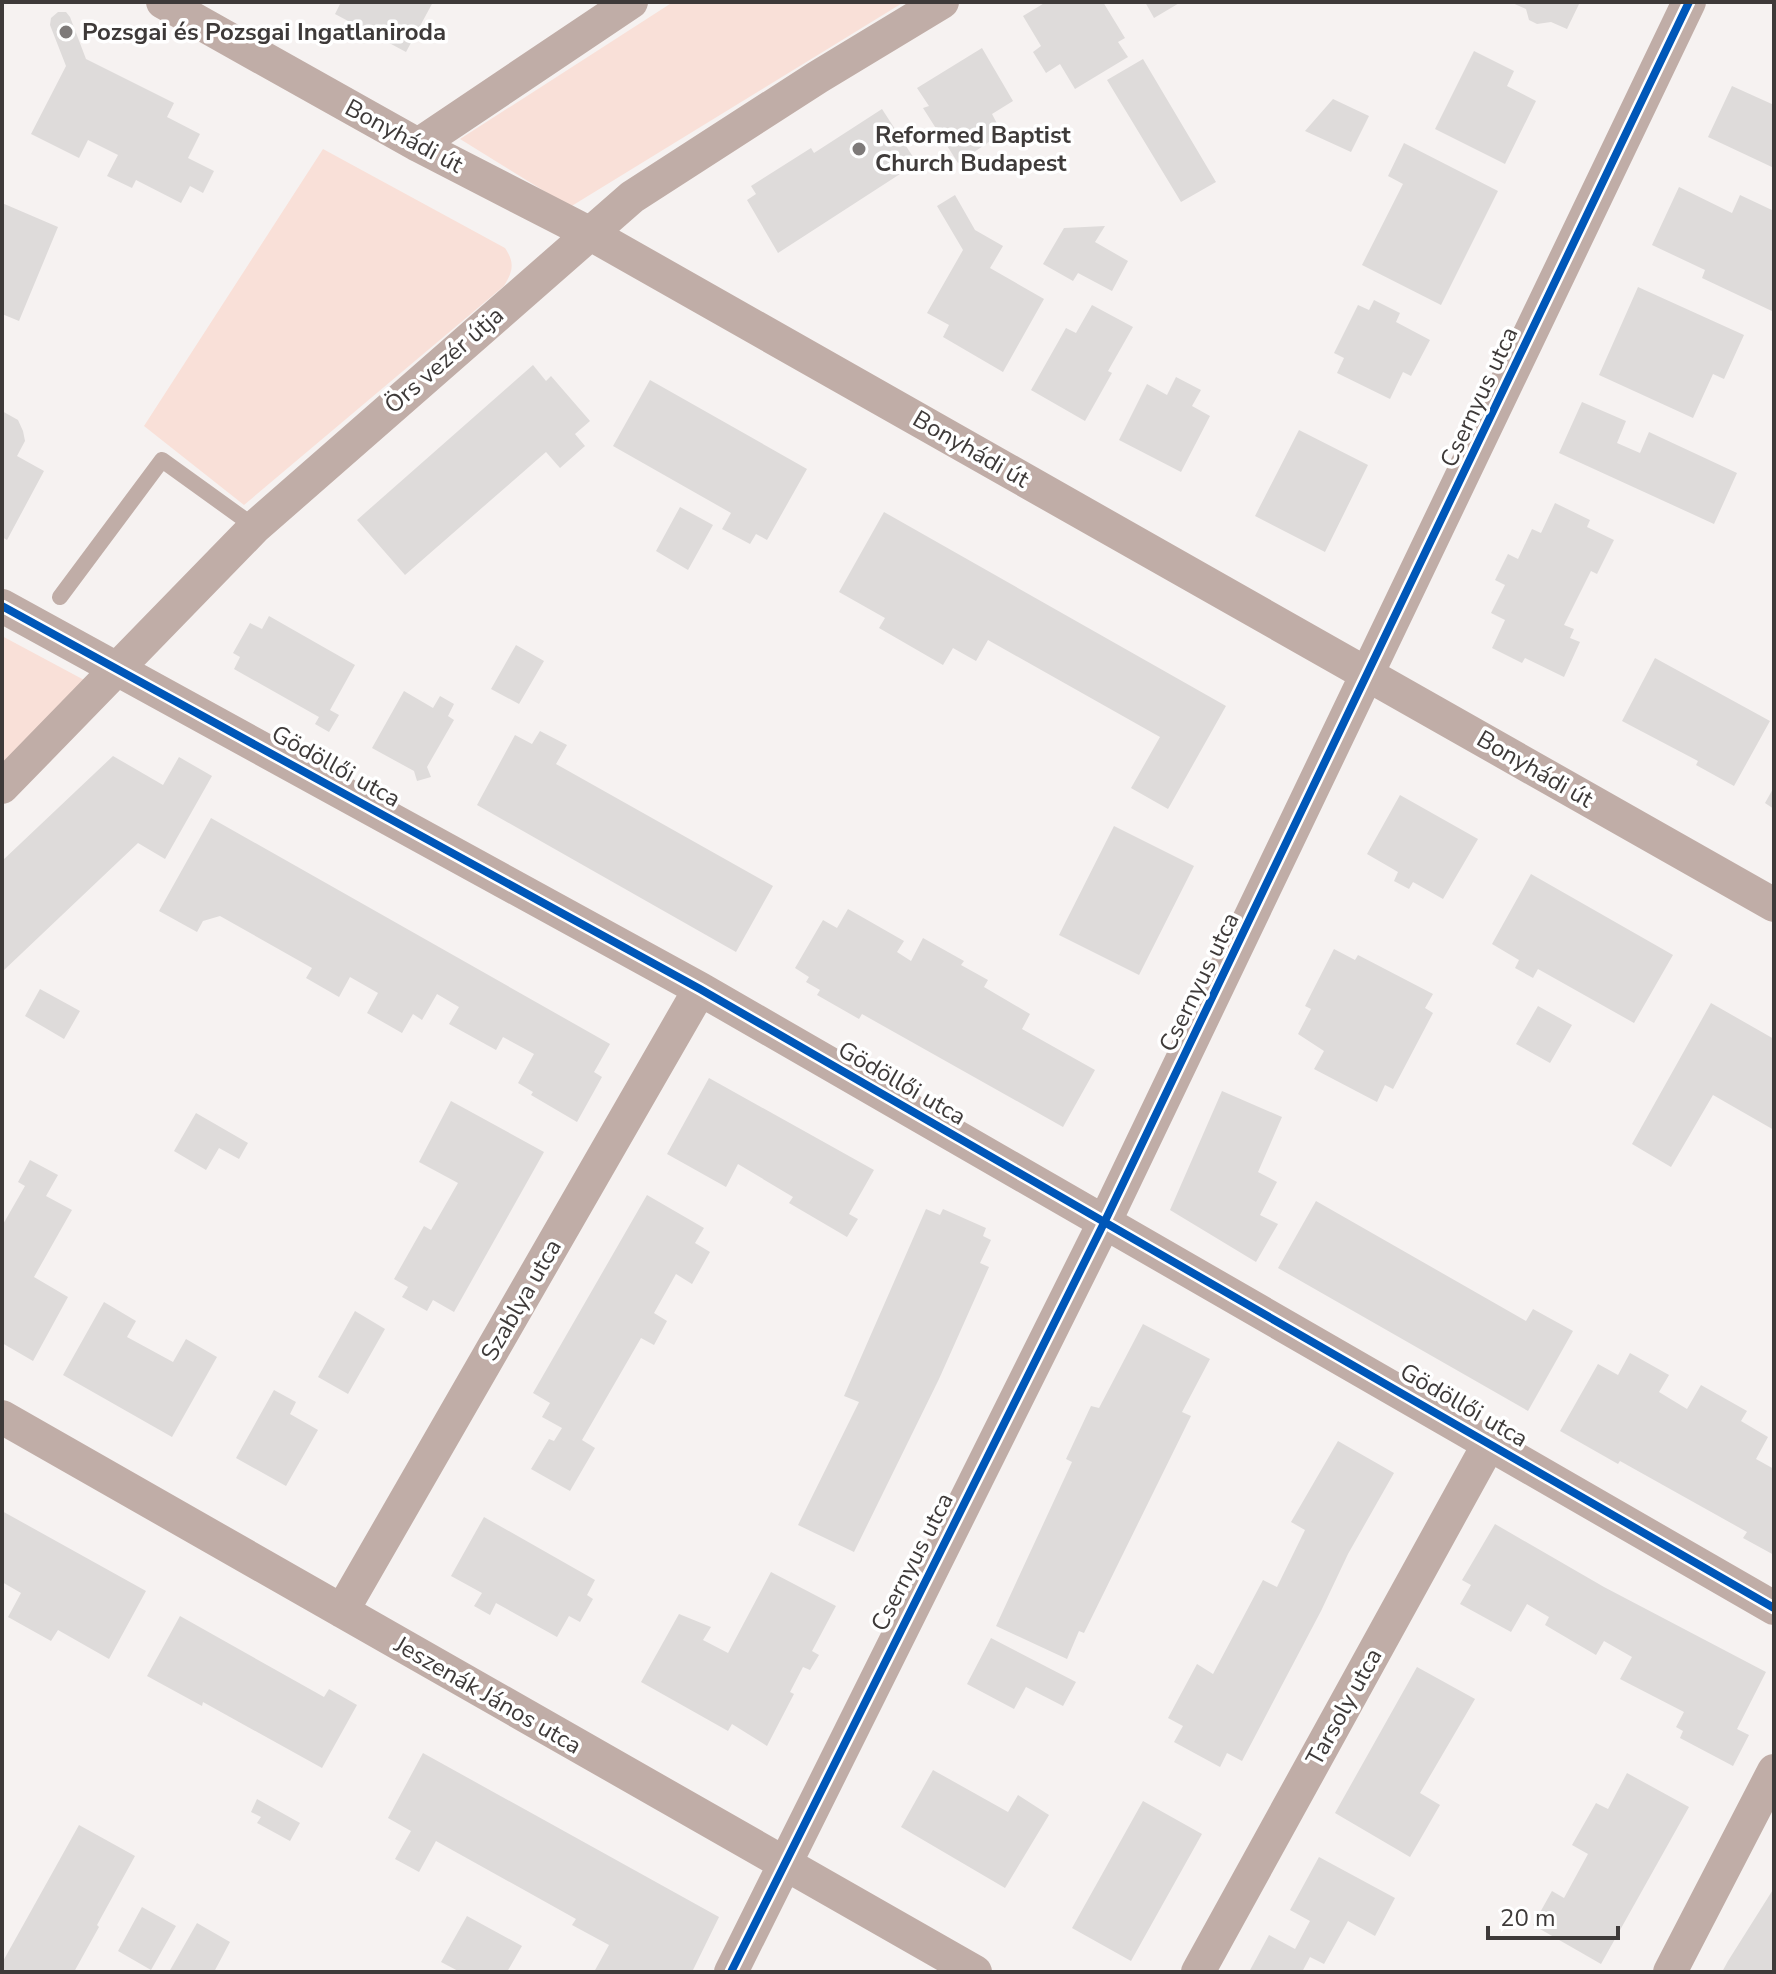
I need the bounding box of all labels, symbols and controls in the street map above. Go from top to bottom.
place label: Pozsgai és Pozsgai Ingatlaniroda [82,16,446,48]
marker: Pozsgai és Pozsgai Ingatlaniroda [57,23,75,41]
street label: Bonyhádi út [339,92,469,181]
place label: Reformed Baptist Church Budapest [875,119,1072,179]
marker: Reformed Baptist Church Budapest [850,140,868,158]
street label: Örs vezér útja [378,299,510,421]
street label: Csernyus utca [1433,322,1525,472]
street label: Bonyhádi út [907,403,1036,495]
street label: Gödöllői utca [266,717,406,815]
street label: Bonyhádi út [1471,723,1600,815]
street label: Csernyus utca [1151,907,1247,1057]
street label: Gödöllői utca [832,1033,972,1133]
street label: Szablya utca [473,1233,569,1367]
street label: Gödöllői utca [1394,1355,1534,1455]
street label: Csernyus utca [863,1487,961,1637]
street label: Jeszenák János utca [388,1628,587,1762]
street label: Tarsoly utca [1299,1643,1389,1771]
scale bar [1488,1890,1618,1940]
text: 20 m [1500,1902,1556,1934]

